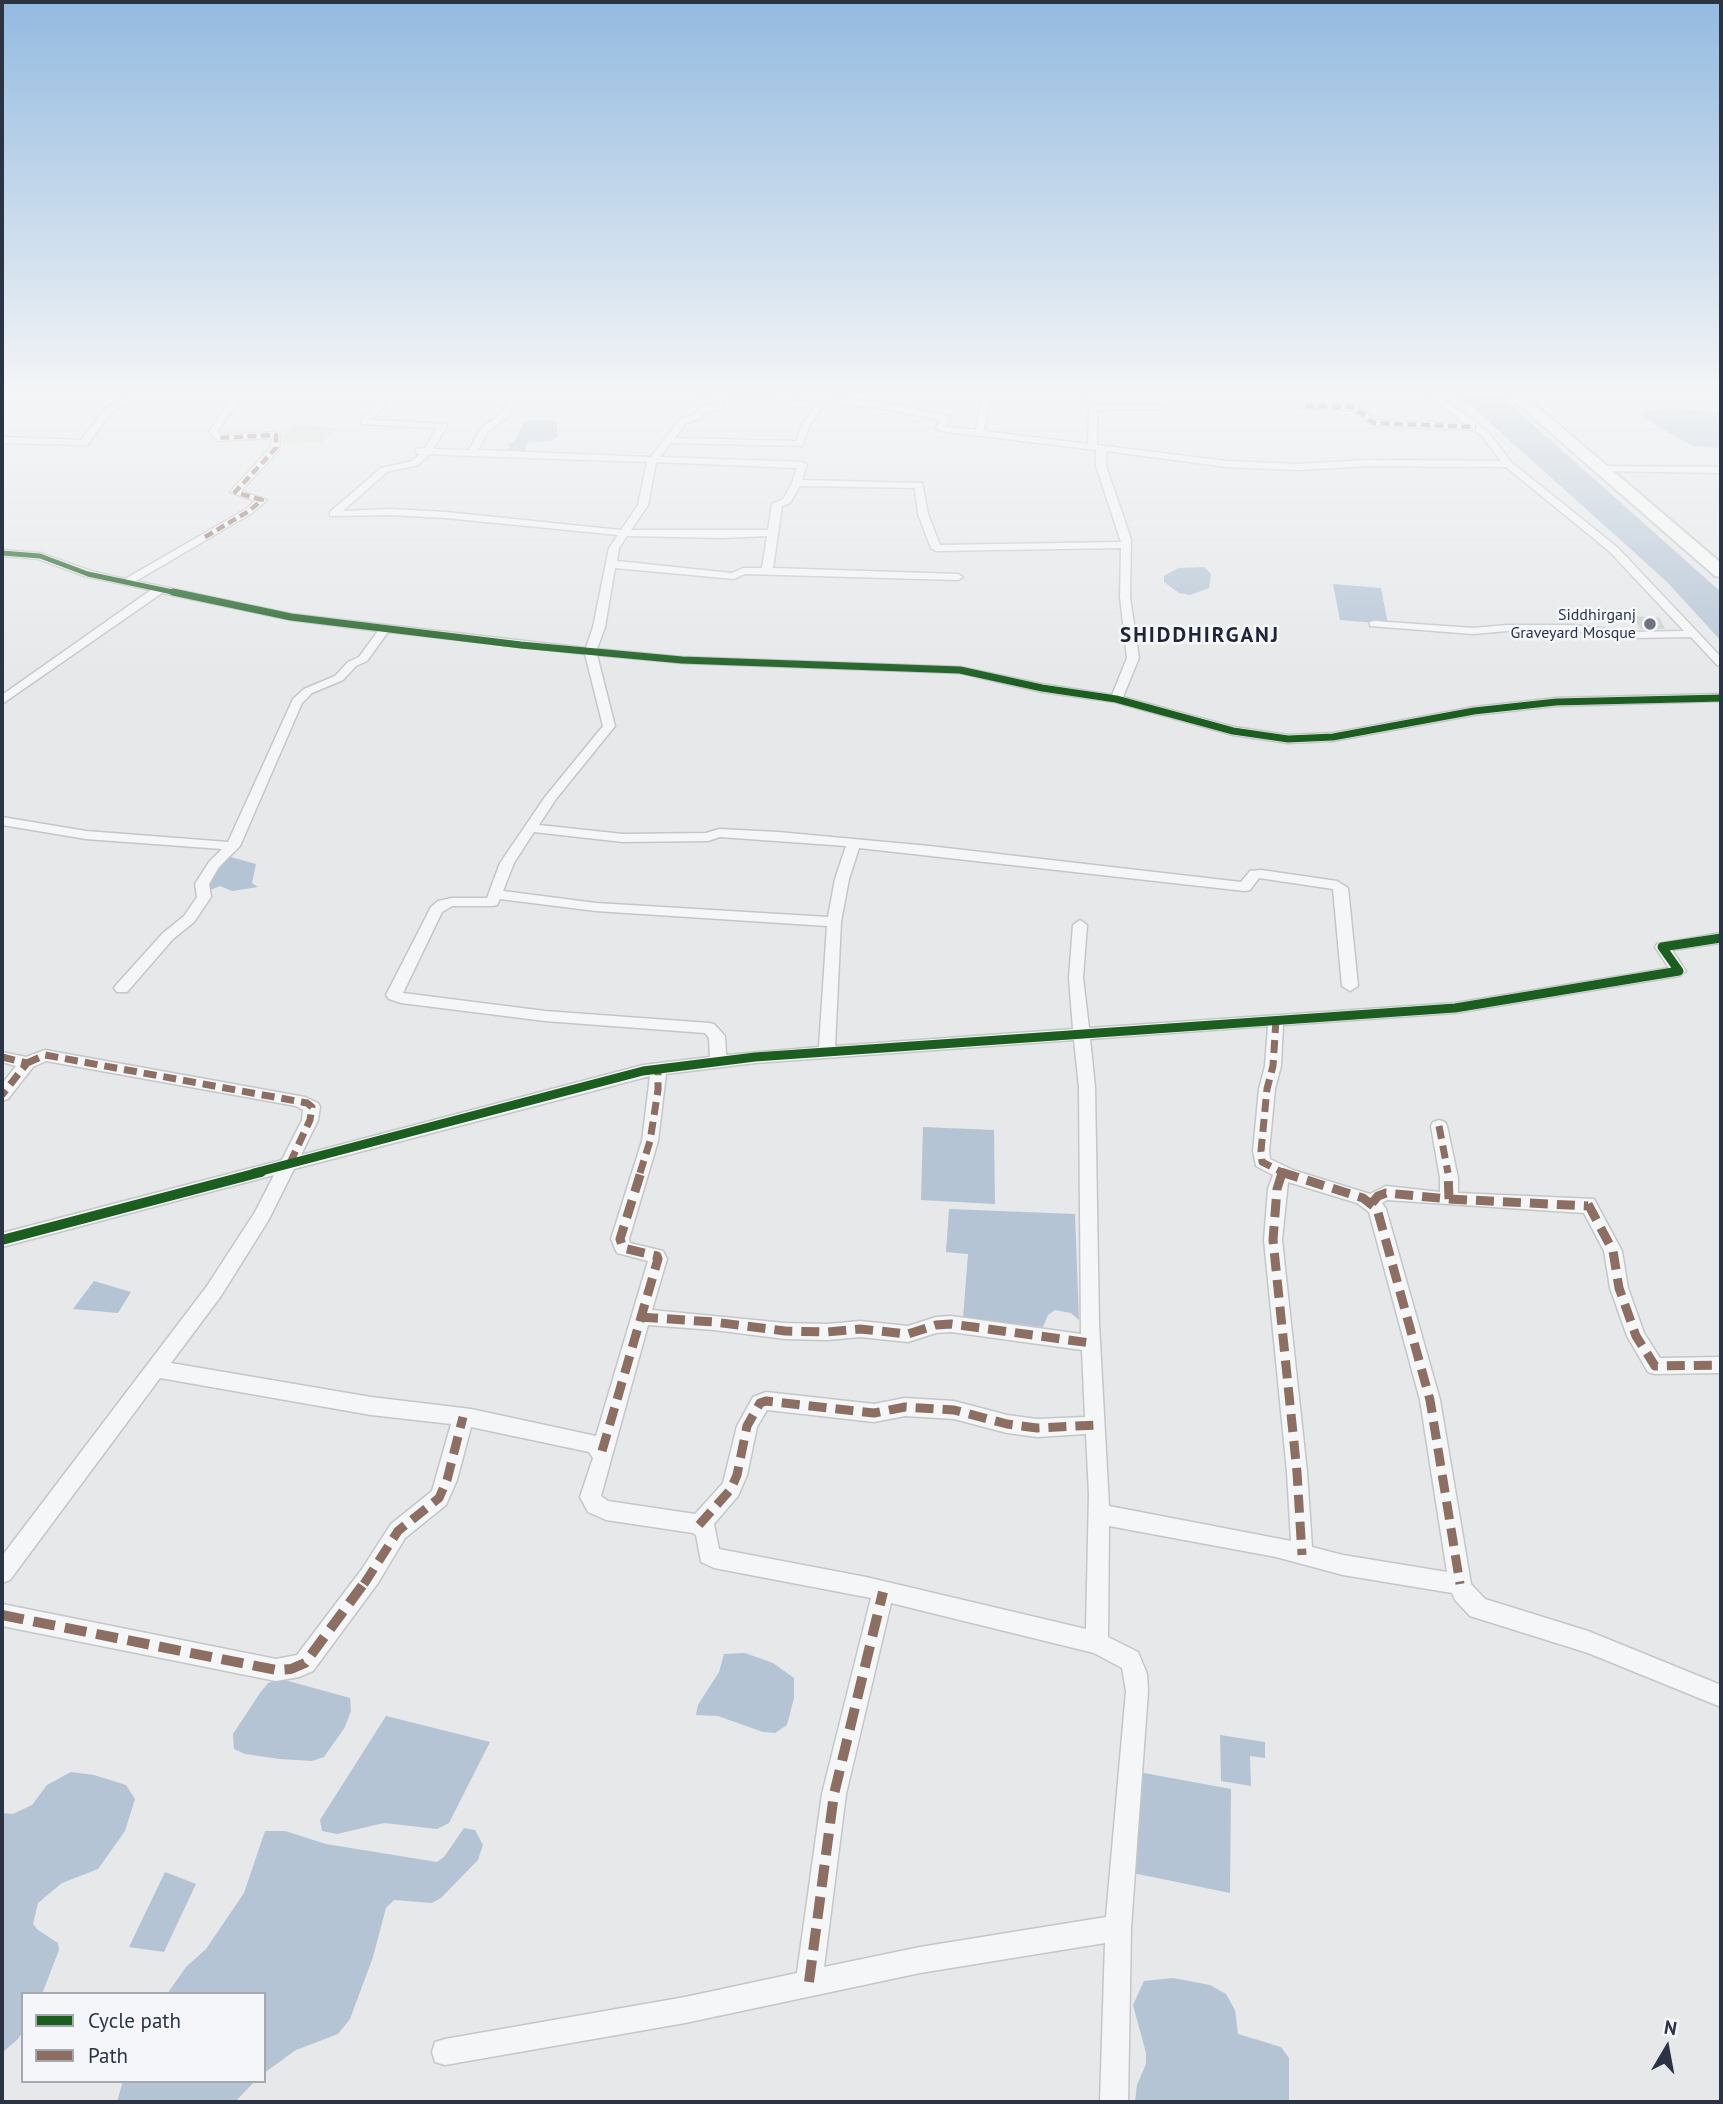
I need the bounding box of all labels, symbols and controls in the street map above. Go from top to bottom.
place label: Siddhirganj Graveyard Mosque [1510,605,1636,643]
marker: Siddhirganj Graveyard Mosque [1642,616,1658,632]
district label: SHIDDHIRGANJ [1122,623,1278,649]
legend [21,1992,266,2083]
text: Cycle path [88,2007,181,2034]
north arrow [1632,2013,1702,2083]
text: N [1662,2014,1679,2040]
text: Path [88,2042,128,2069]

